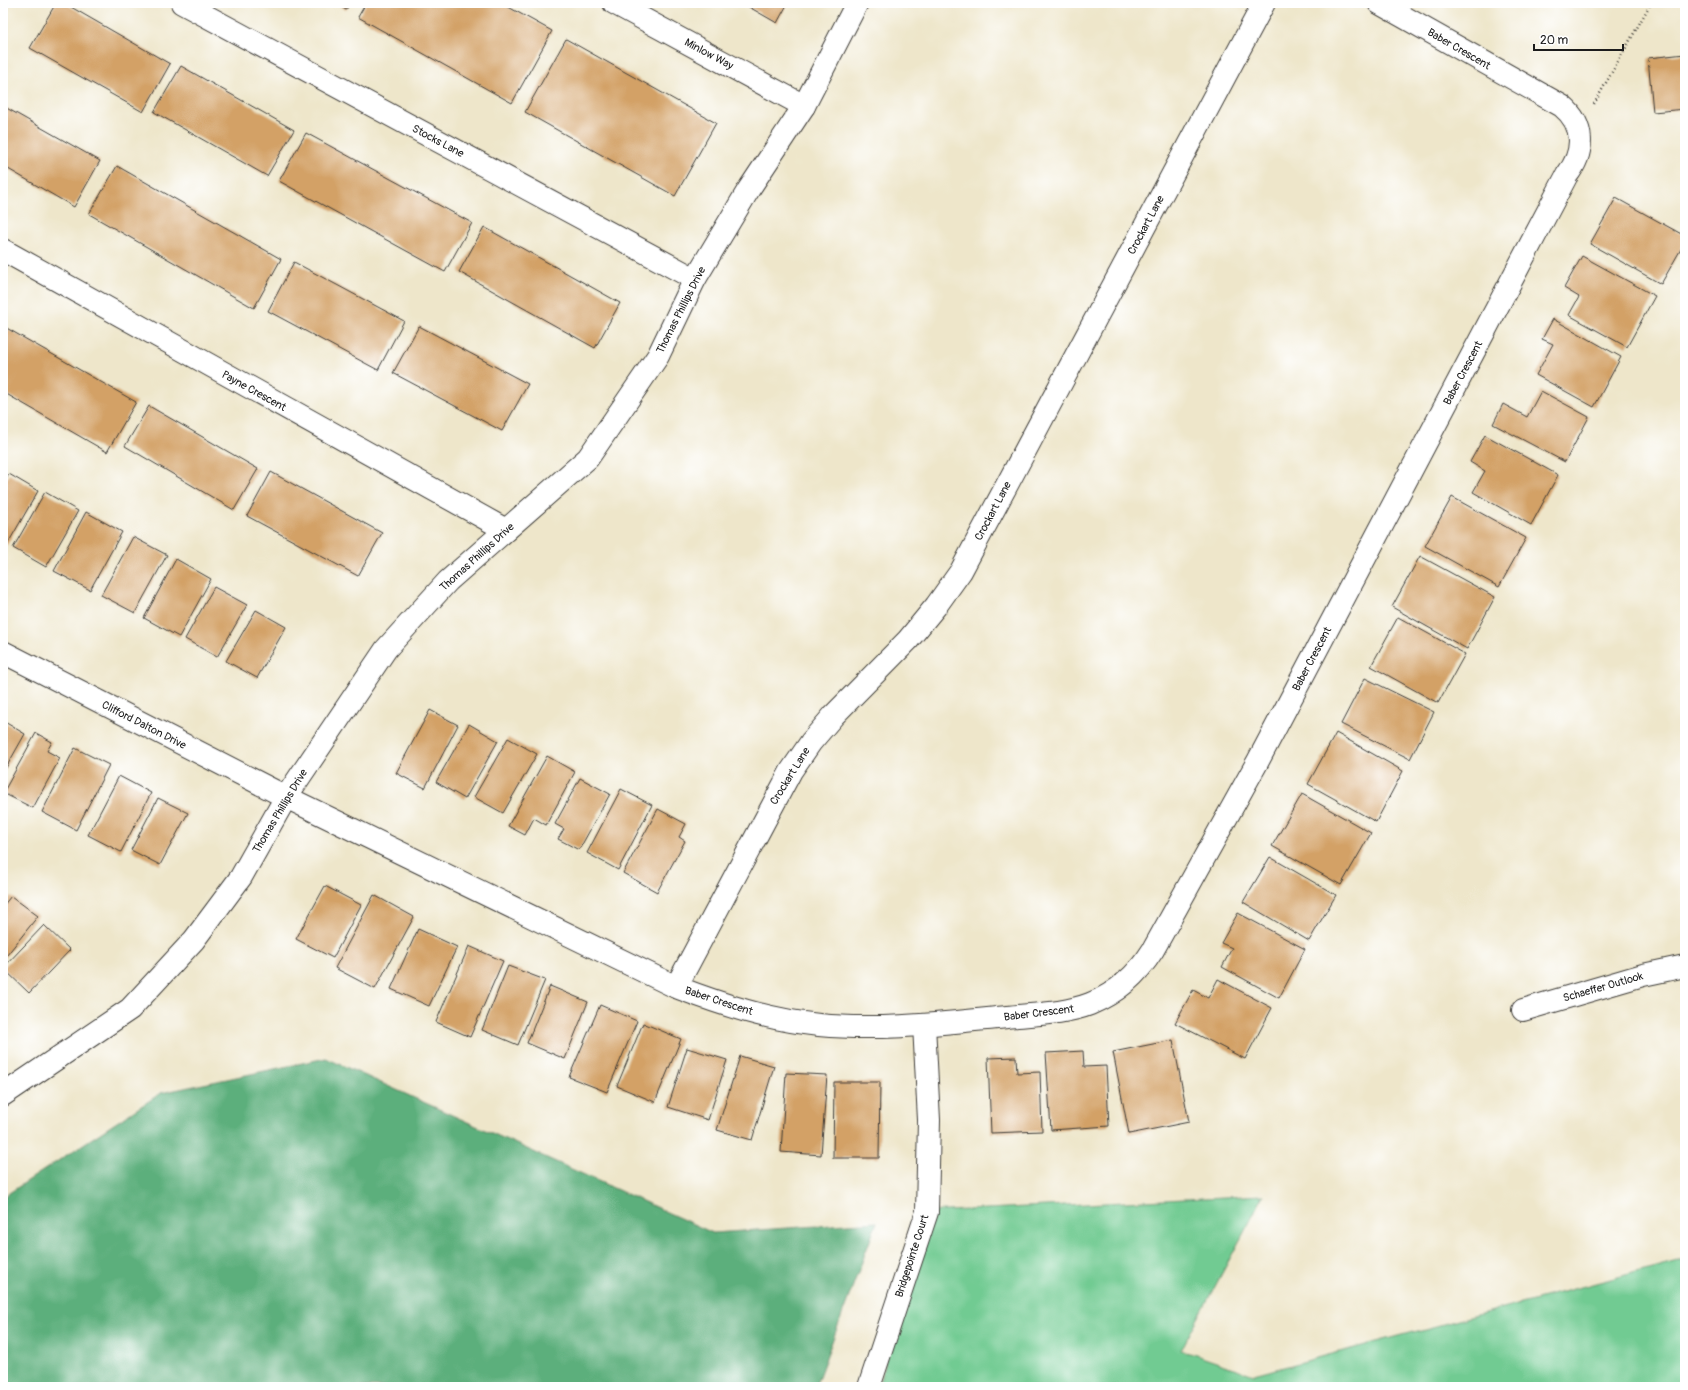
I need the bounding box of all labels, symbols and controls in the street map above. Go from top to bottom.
street label: Baber Crescent [1425,26,1493,73]
scale bar [1534,26,1623,52]
text: 20 m [1540,33,1569,48]
street label: Minlow Way [682,36,736,72]
street label: Stocks Lane [410,122,467,160]
street label: Crockart Lane [1125,193,1167,257]
street label: Thomas Phillips Drive [654,264,709,356]
street label: Baber Crescent [1441,338,1486,407]
street label: Payne Crescent [220,368,289,414]
street label: Crockart Lane [972,479,1014,543]
street label: Thomas Phillips Drive [437,520,517,594]
street label: Baber Crescent [1290,624,1335,693]
street label: Clifford Dalton Drive [100,698,189,752]
street label: Crockart Lane [767,744,813,807]
street label: Thomas Phillips Drive [250,766,310,855]
street label: Schaeffer Outlook [1562,969,1645,1005]
street label: Baber Crescent [683,984,755,1018]
street label: Baber Crescent [1003,1002,1075,1024]
street label: Bridgepointe Court [892,1212,932,1299]

